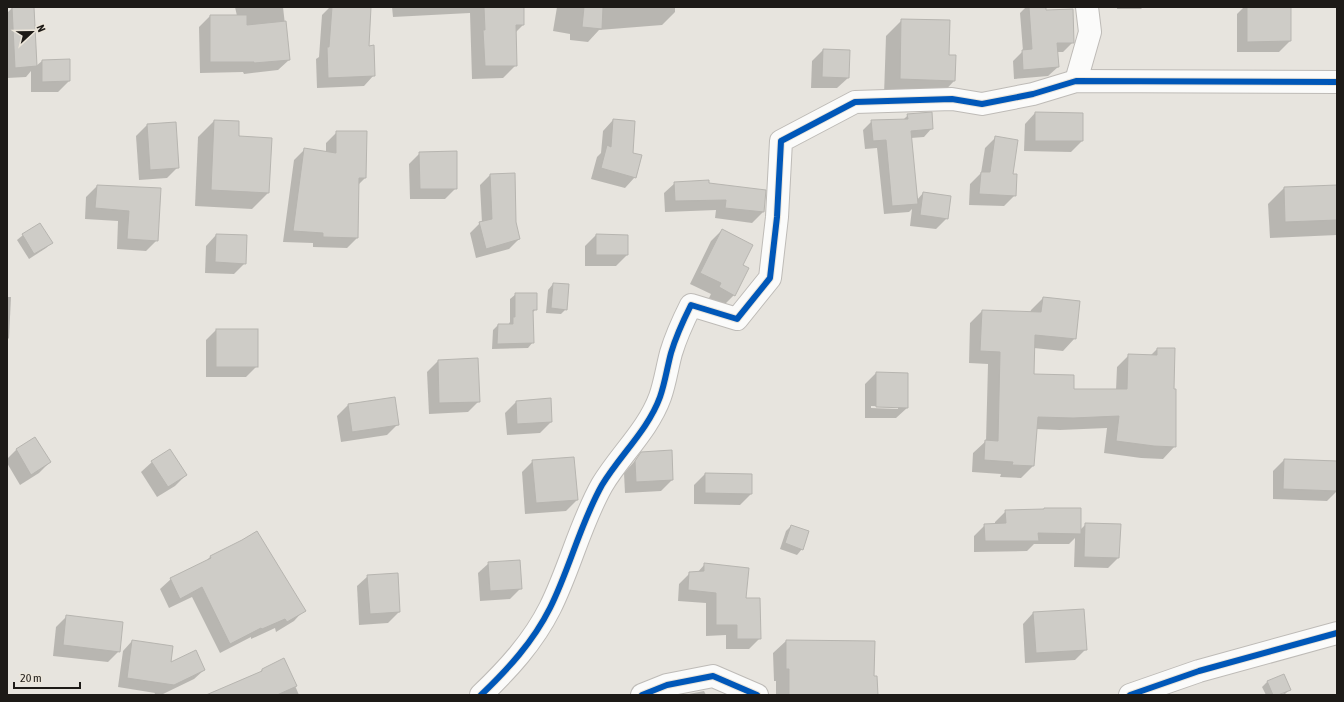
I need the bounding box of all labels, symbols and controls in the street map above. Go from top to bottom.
north arrow [12,12,52,52]
text: N [34,23,48,34]
scale bar [14,664,80,690]
text: 20 m [20,671,42,685]

